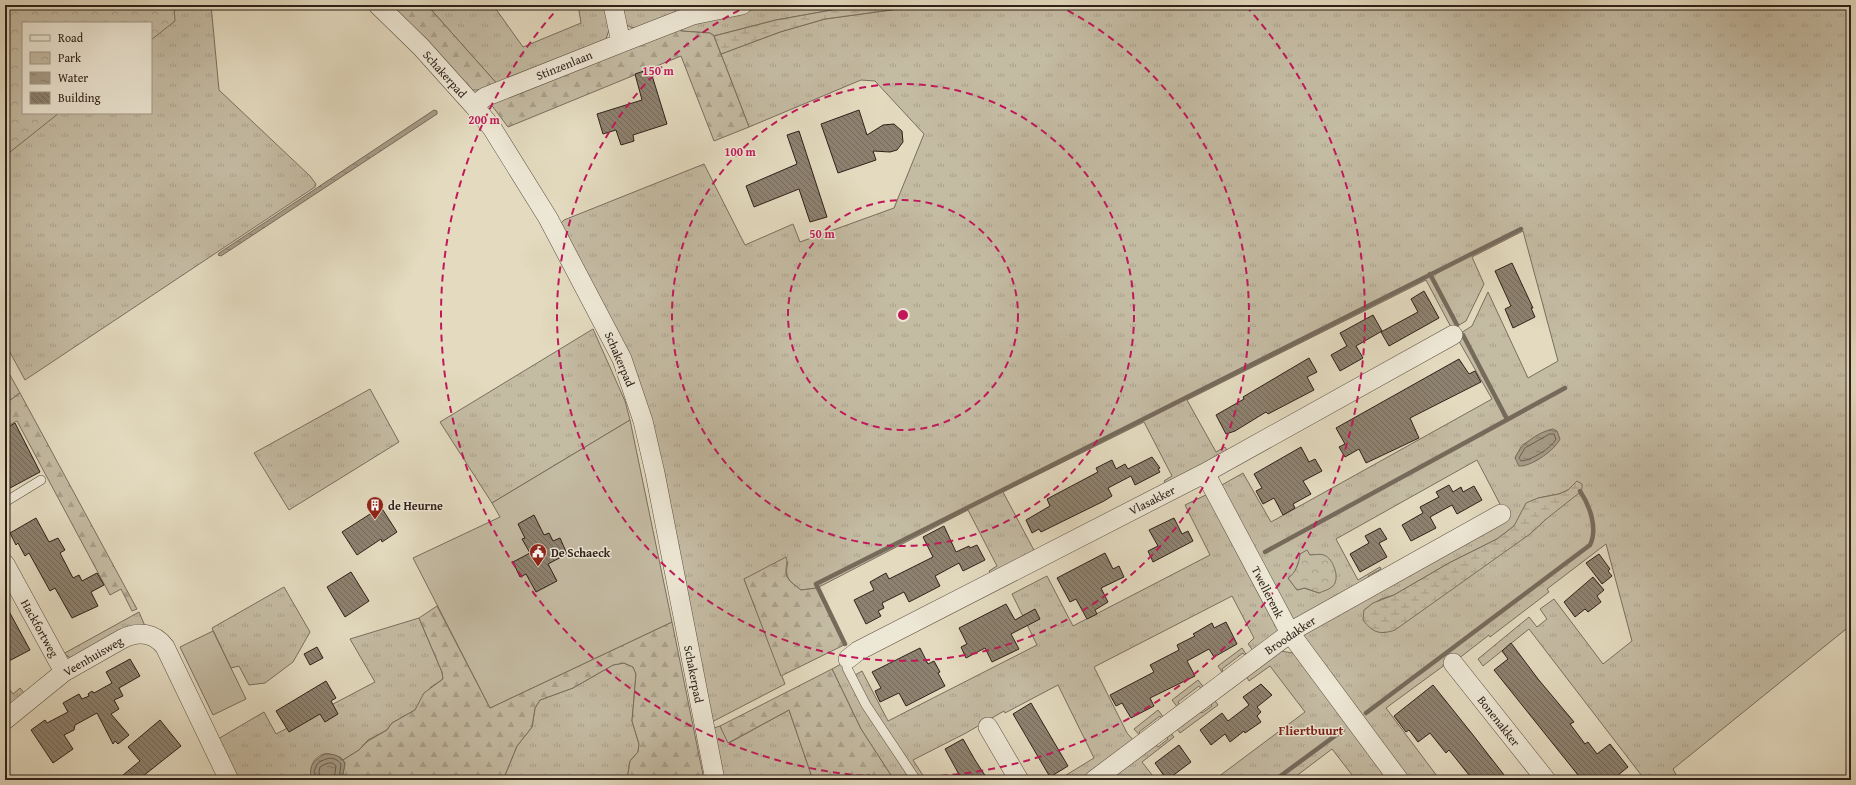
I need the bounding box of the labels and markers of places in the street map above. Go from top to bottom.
centre of rings [896,308,910,322]
building icon: de Heurne [365,495,385,520]
place label: de Heurne [388,497,443,514]
public building icon: De Schaeck [528,542,548,567]
place label: De Schaeck [551,544,611,561]

